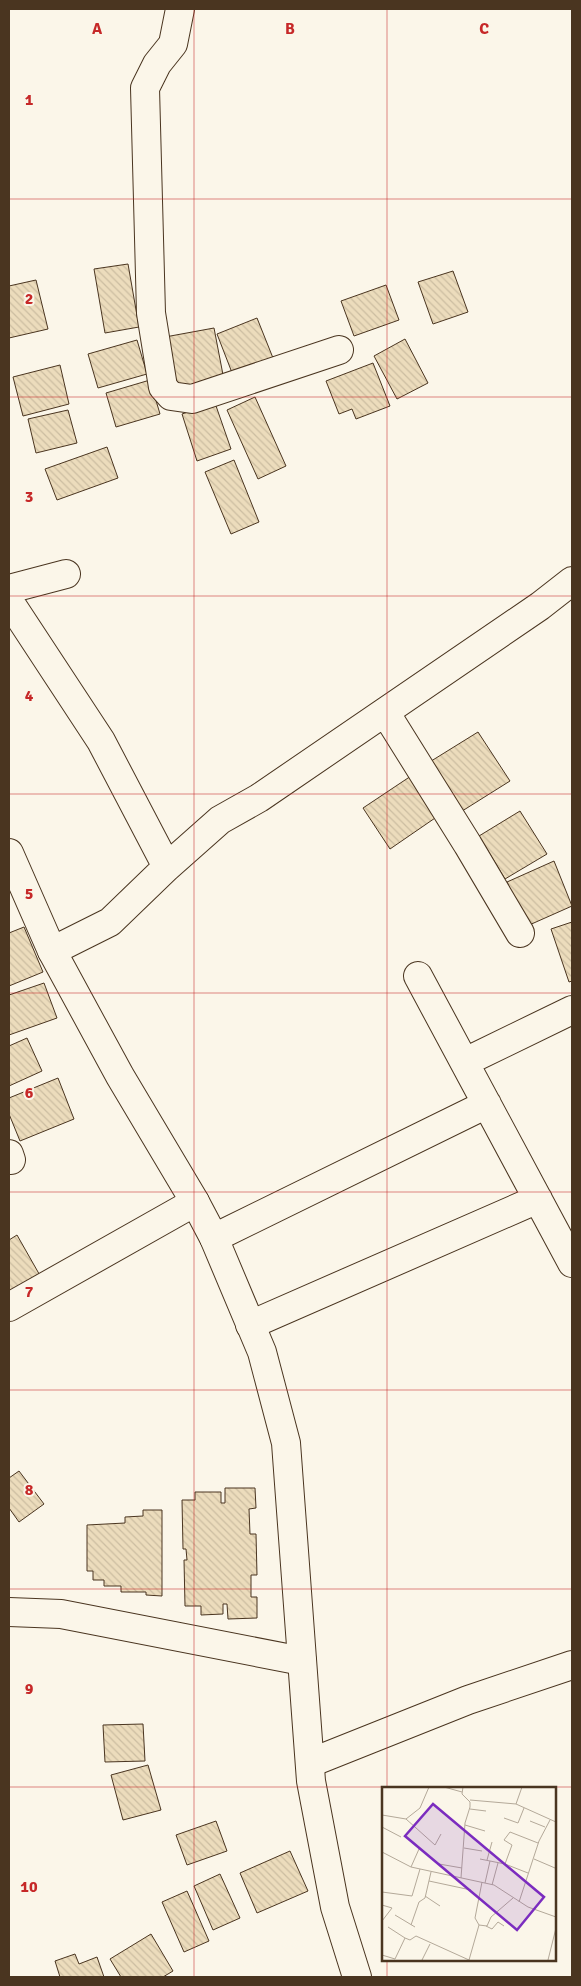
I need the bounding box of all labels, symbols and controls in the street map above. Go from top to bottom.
text: A [92,19,103,39]
text: B [285,19,295,39]
text: C [479,19,489,39]
text: 1 [25,90,34,110]
text: 2 [25,289,33,309]
text: 3 [25,487,33,507]
text: 4 [25,686,34,706]
text: 5 [25,884,33,904]
text: 6 [25,1083,34,1103]
text: 7 [25,1282,34,1302]
text: 8 [25,1480,34,1500]
text: 9 [25,1679,34,1699]
inset map [382,1787,556,1961]
text: 10 [20,1877,38,1897]

